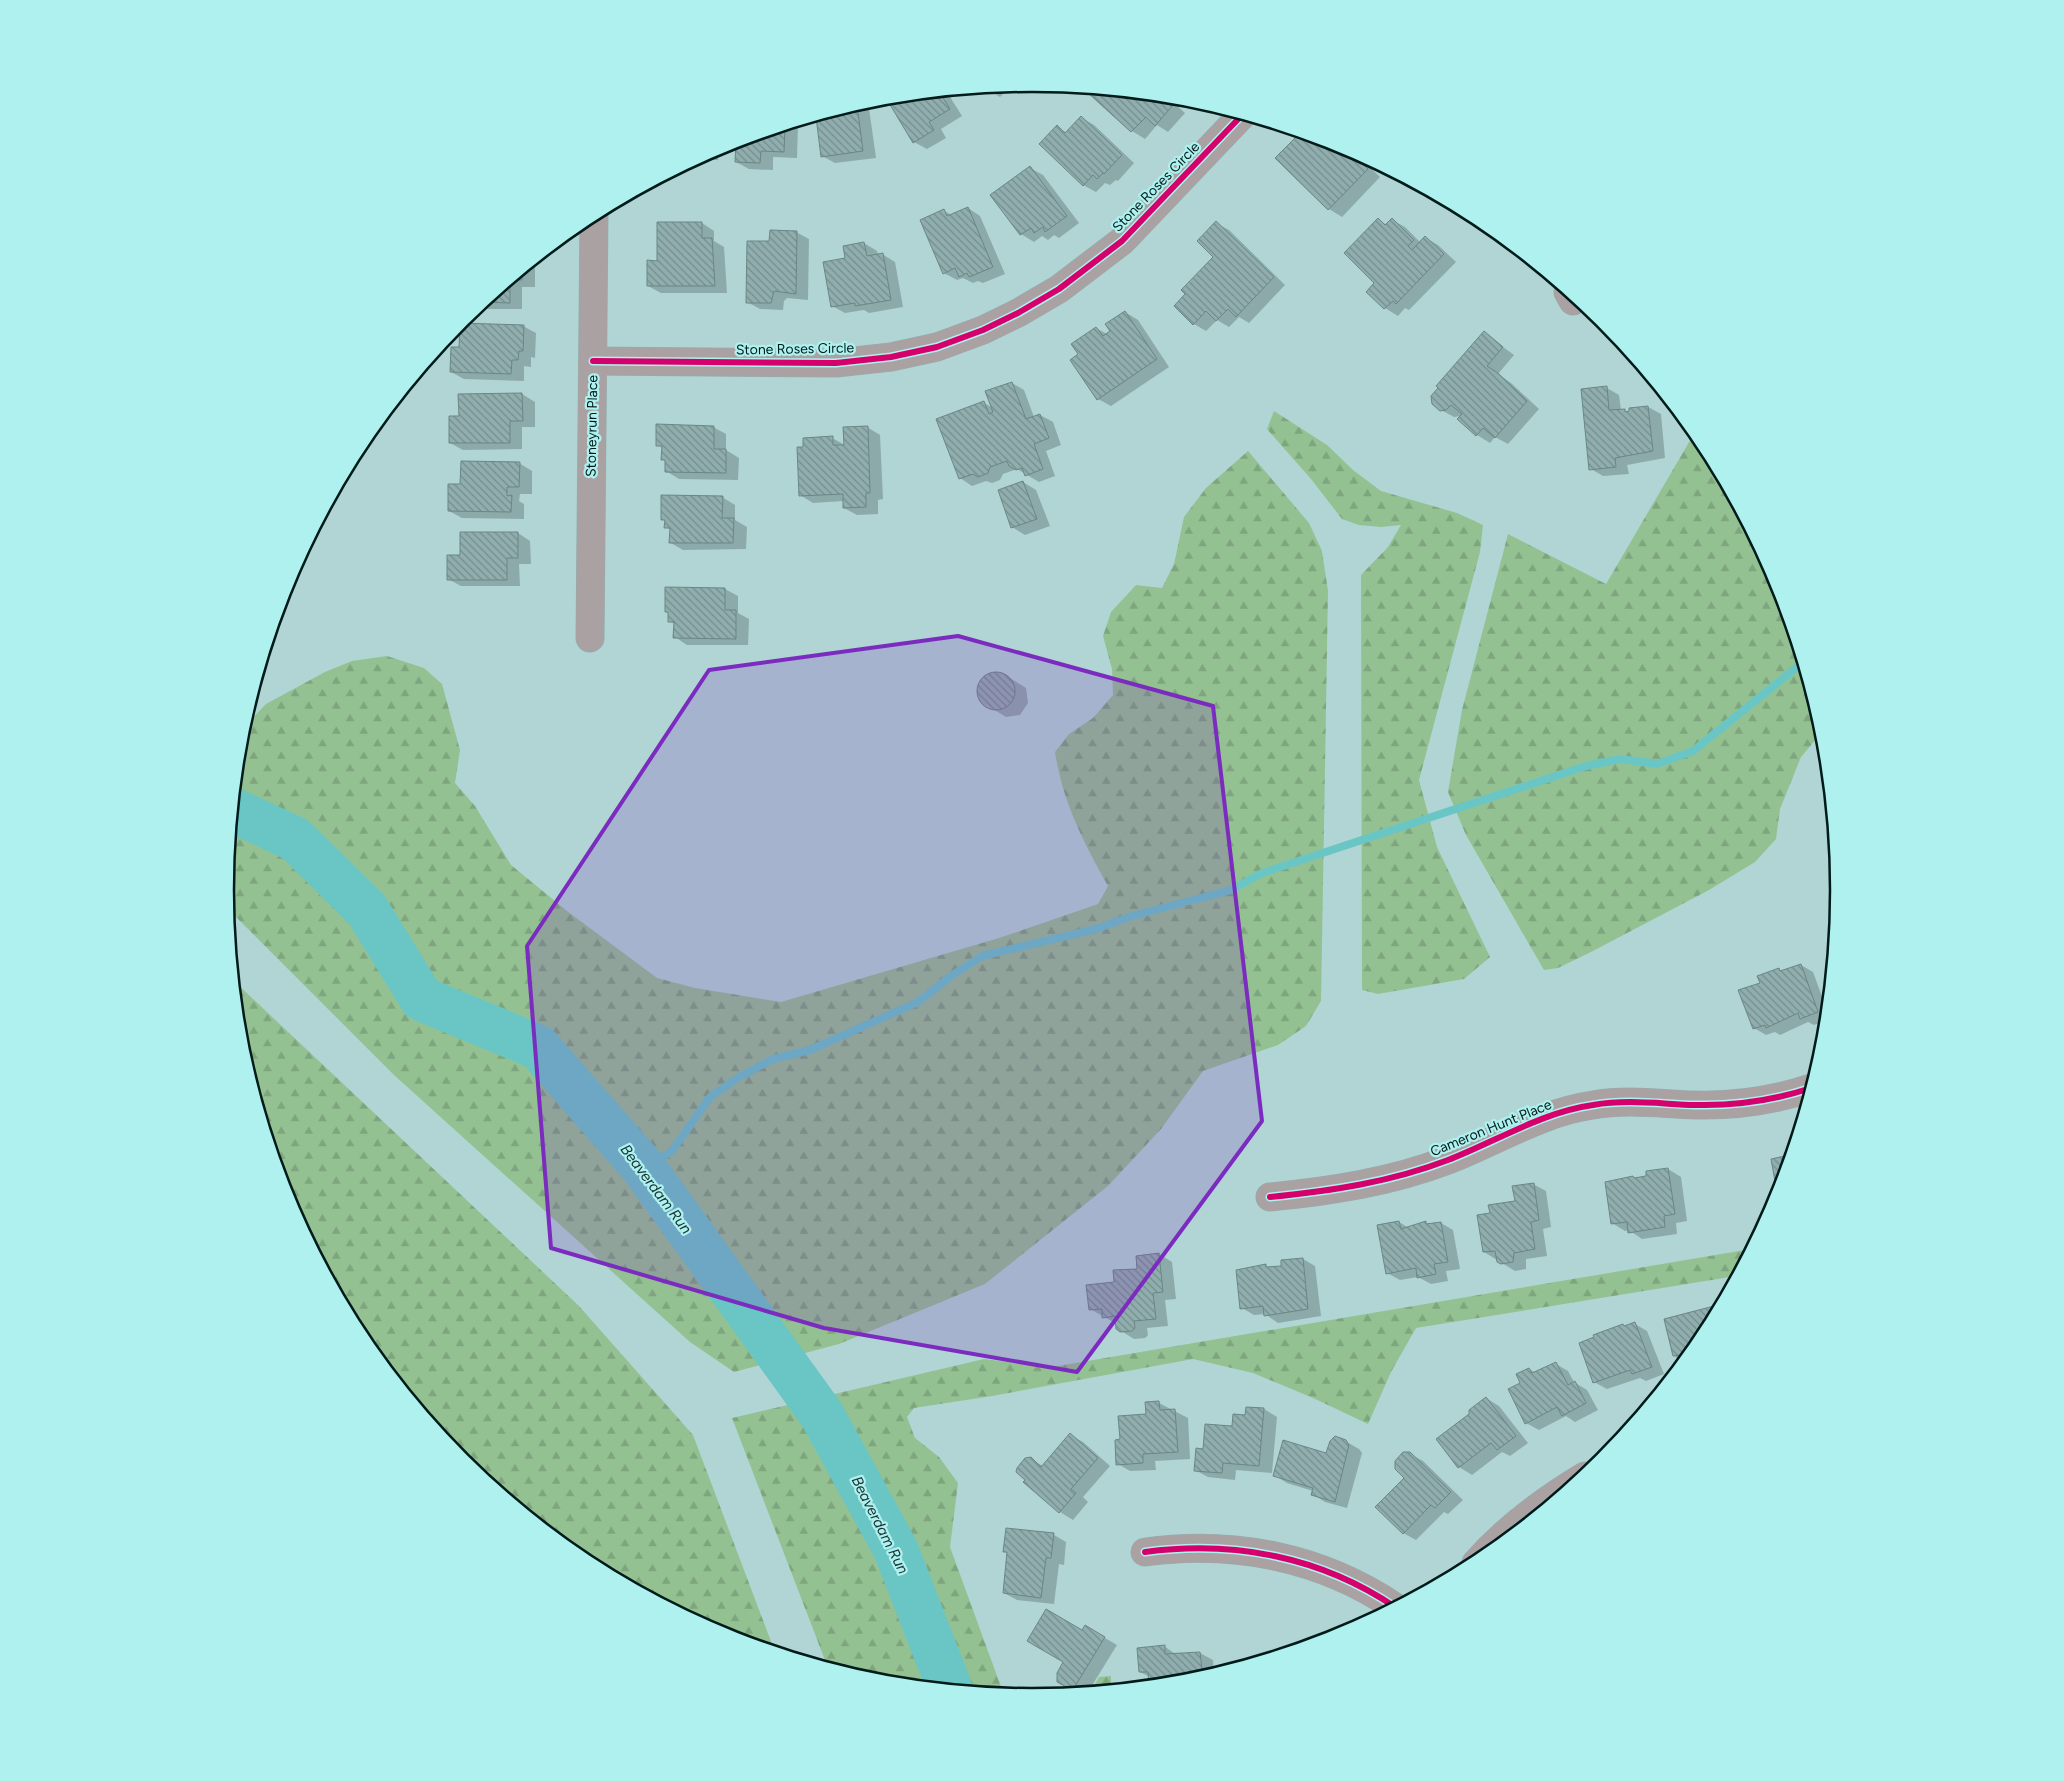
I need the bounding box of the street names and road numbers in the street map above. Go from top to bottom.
street label: Stone Roses Circle [1109,138,1203,235]
street label: Stone Roses Circle [736,339,855,359]
street label: Stoneyrun Place [583,375,601,477]
street label: Cameron Hunt Place [1428,1096,1554,1160]

